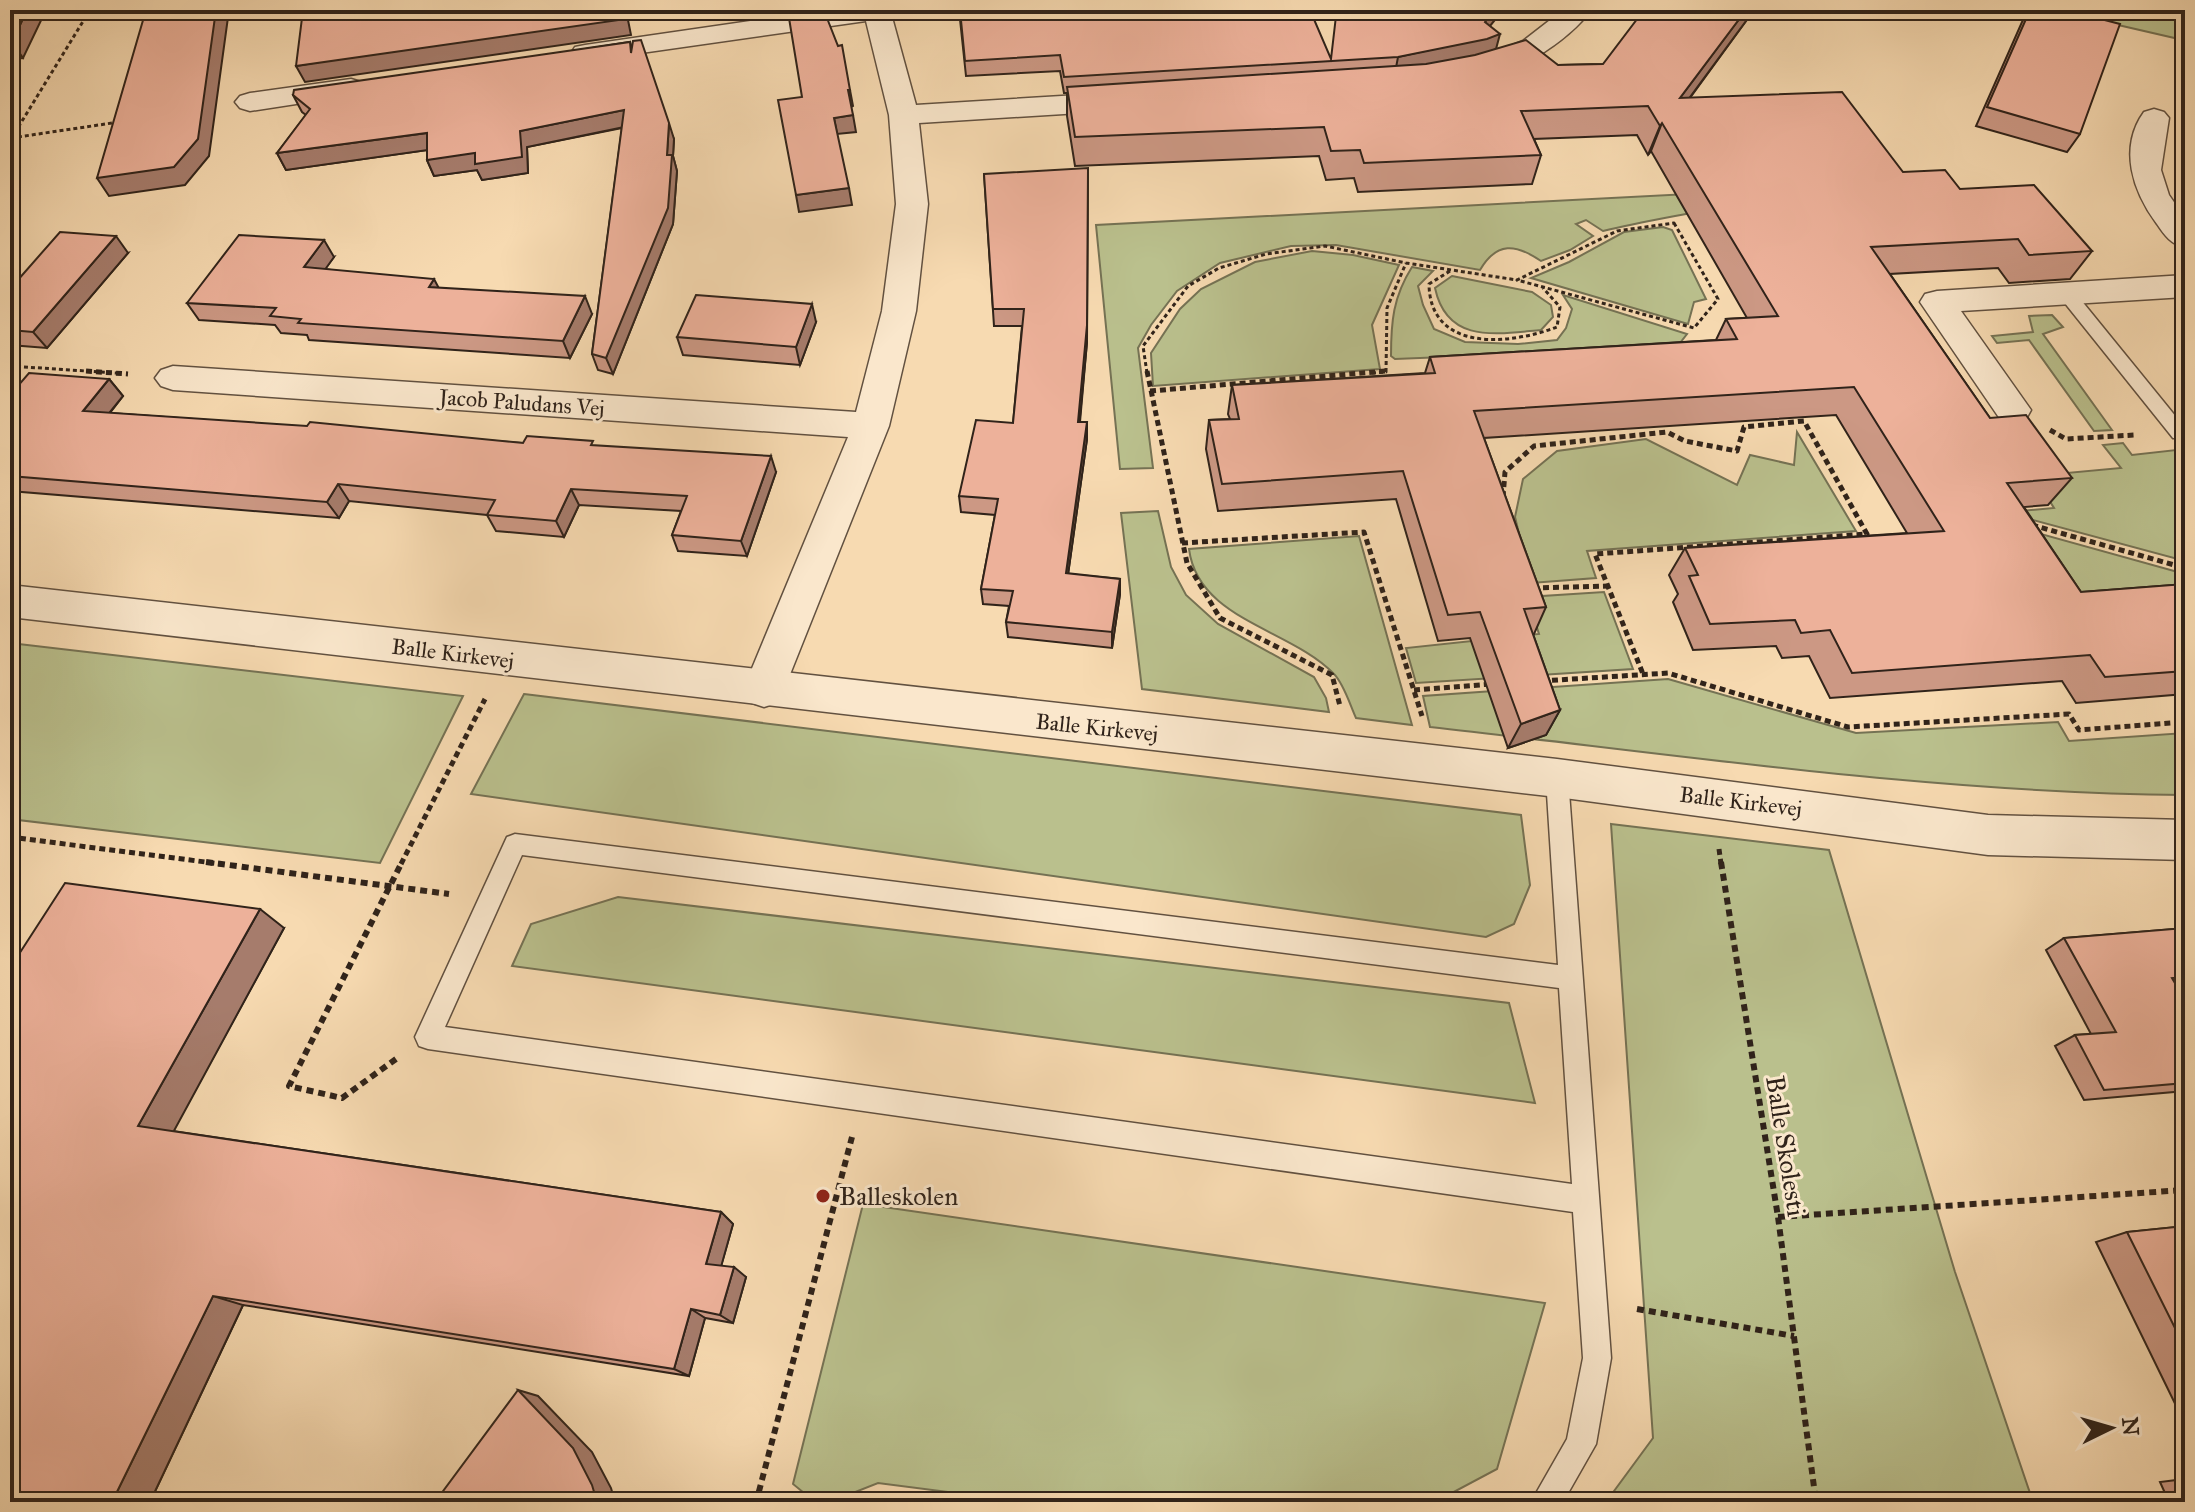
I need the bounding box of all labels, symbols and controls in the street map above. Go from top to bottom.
street label: Jacob Paludans Vej [436,383,606,422]
street label: Balle Kirkevej [390,633,516,674]
street label: Balle Kirkevej [1034,708,1160,747]
street label: Balle Kirkevej [1678,781,1804,822]
street label: Balle Skolesti [1759,1073,1813,1219]
place label: Balleskolen [839,1180,958,1212]
marker: Balleskolen [814,1187,832,1205]
north arrow [2071,1388,2151,1468]
text: N [2116,1416,2145,1437]

